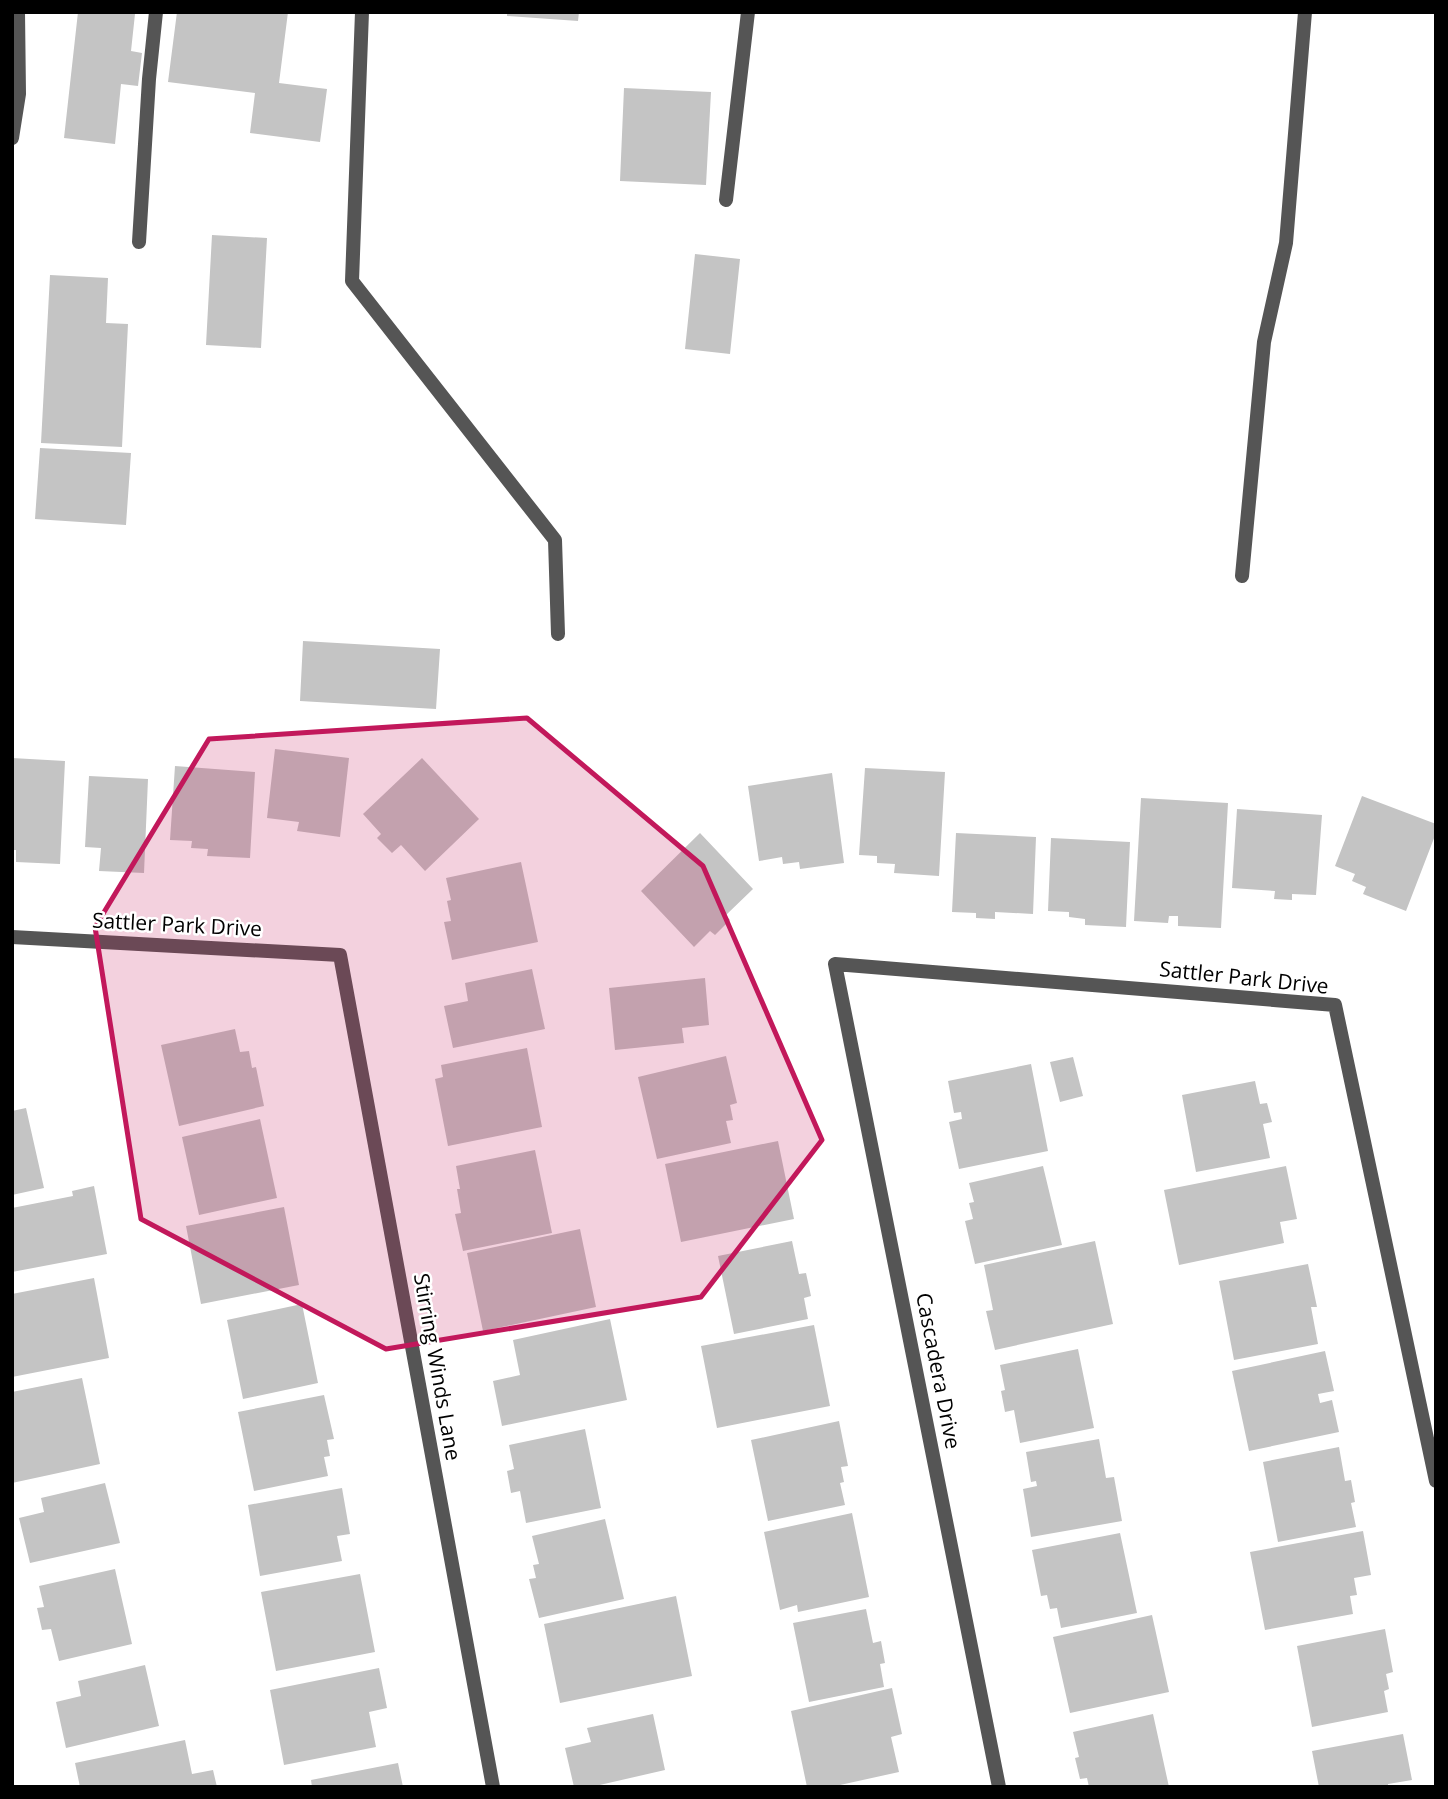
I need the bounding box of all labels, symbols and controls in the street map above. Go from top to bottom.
street label: Sattler Park Drive [91,906,263,942]
street label: Sattler Park Drive [1158,954,1330,1000]
street label: Stirring Winds Lane [408,1271,468,1463]
street label: Cascadera Drive [910,1290,968,1451]

